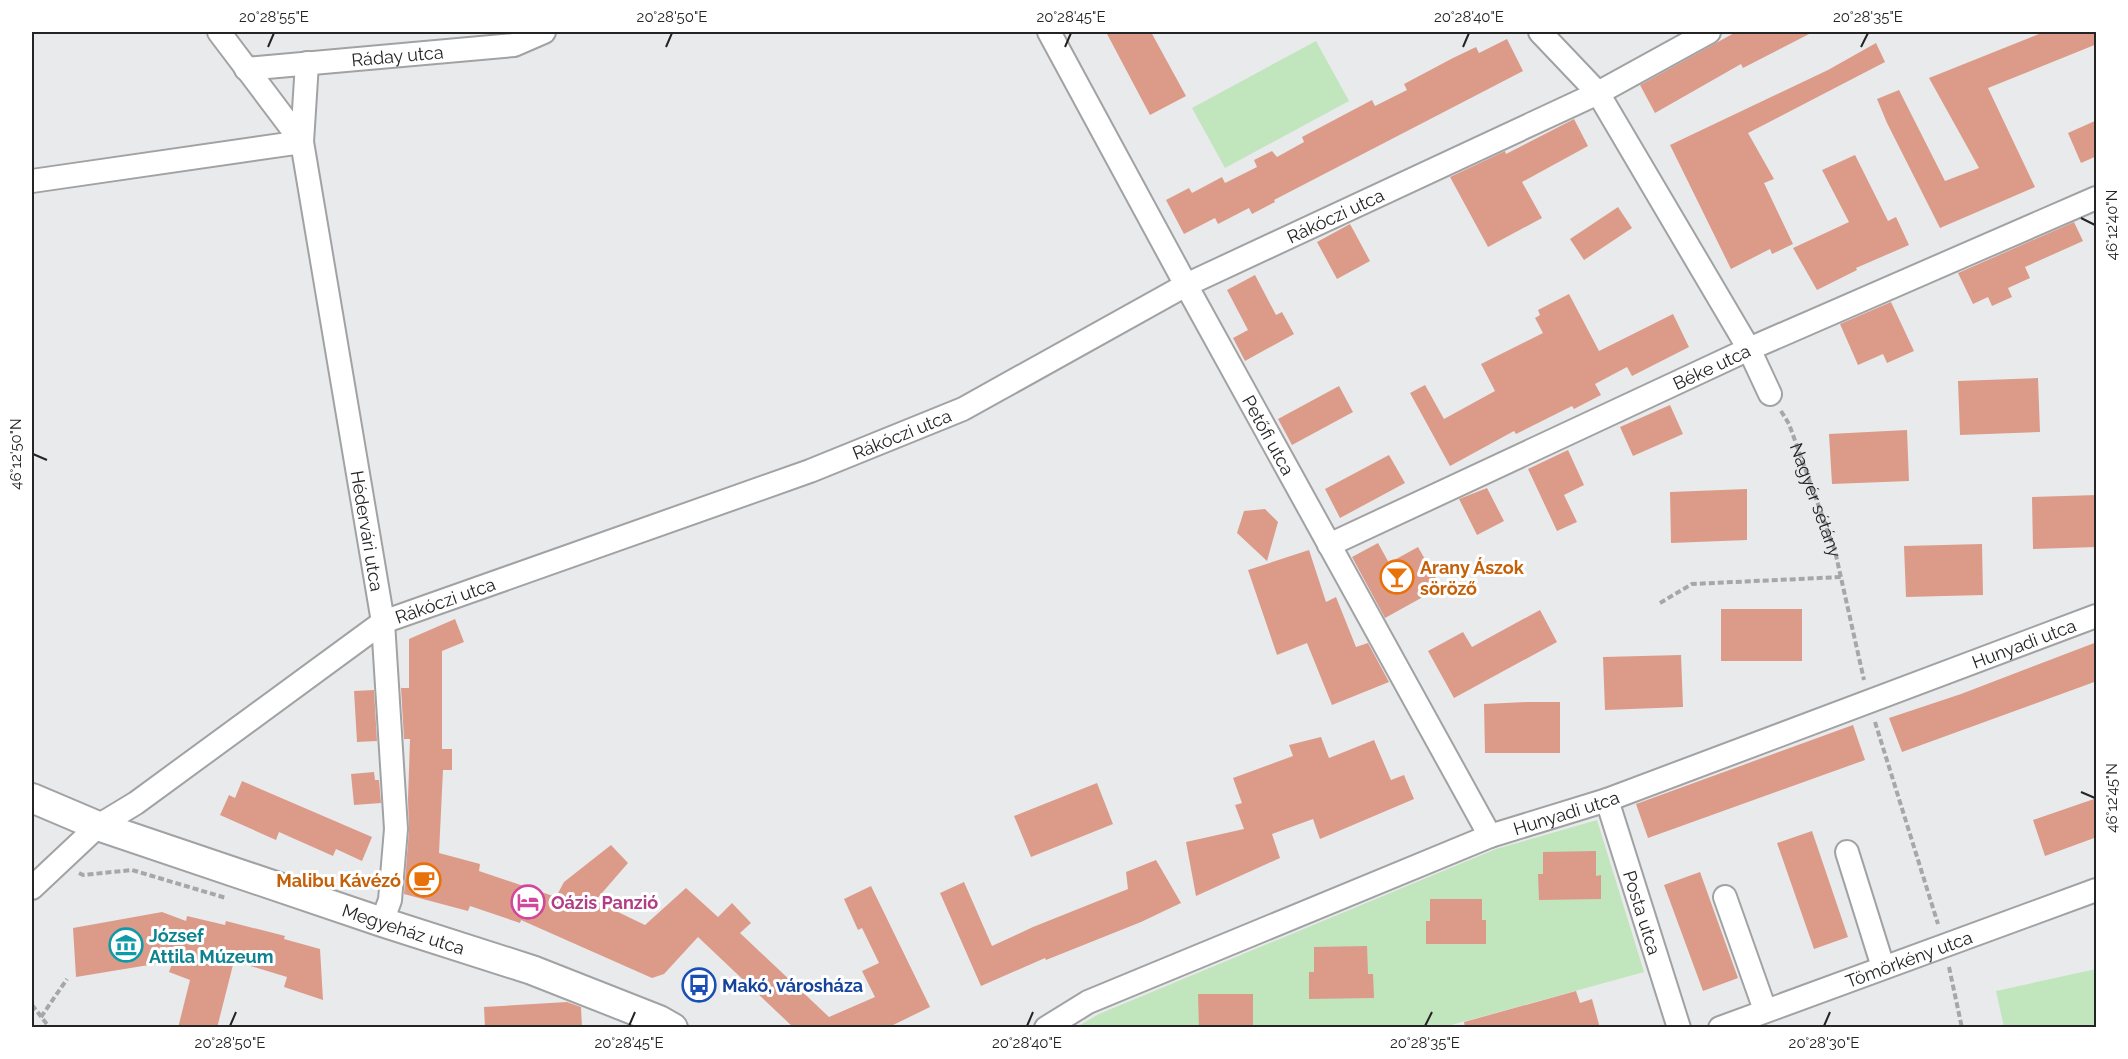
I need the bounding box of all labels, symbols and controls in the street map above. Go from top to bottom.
text: 20°28'55"E [239,8,309,26]
text: 20°28'50"E [637,8,707,26]
text: 20°28'45"E [1036,8,1106,26]
text: 20°28'40"E [1434,8,1504,26]
text: 20°28'35"E [1833,8,1903,26]
street label: Ráday utca [350,41,444,70]
street label: Rákóczi utca [1283,184,1387,247]
text: 46°12'40"N [2103,190,2121,260]
street label: Béke utca [1669,339,1753,394]
street label: Petőfi utca [1238,391,1299,479]
street label: Rákóczi utca [849,404,954,463]
text: 46°12'50"N [7,418,25,490]
street label: Nagyér sétány [1786,440,1847,559]
street label: Hédervári utca [347,469,388,593]
place label: Arany Ászok söröző [1420,557,1525,599]
bar icon: Arany Ászok söröző [1379,559,1415,595]
street label: Rákóczi utca [392,573,498,627]
street label: Hunyadi utca [1969,614,2079,672]
text: 46°12'45"N [2103,763,2121,833]
street label: Hunyadi utca [1511,786,1622,839]
cafe icon: Malibu Kávézó [406,862,442,898]
street label: Posta utca [1619,868,1666,957]
place label: Malibu Kávézó [276,870,401,891]
hotel icon: Oázis Panzió [510,884,546,920]
place label: Oázis Panzió [551,892,658,913]
street label: Megyeház utca [340,899,467,958]
place label: József Attila Múzeum [149,925,273,967]
street label: Tömörkény utca [1842,926,1975,992]
museum icon: József Attila Múzeum [108,927,144,963]
bus stop icon: Makó, városháza [681,967,717,1003]
place label: Makó, városháza [722,975,863,996]
text: 20°28'50"E [195,1034,265,1052]
text: 20°28'45"E [594,1034,664,1052]
text: 20°28'40"E [992,1034,1062,1052]
text: 20°28'35"E [1390,1034,1460,1052]
text: 20°28'30"E [1789,1034,1859,1052]

